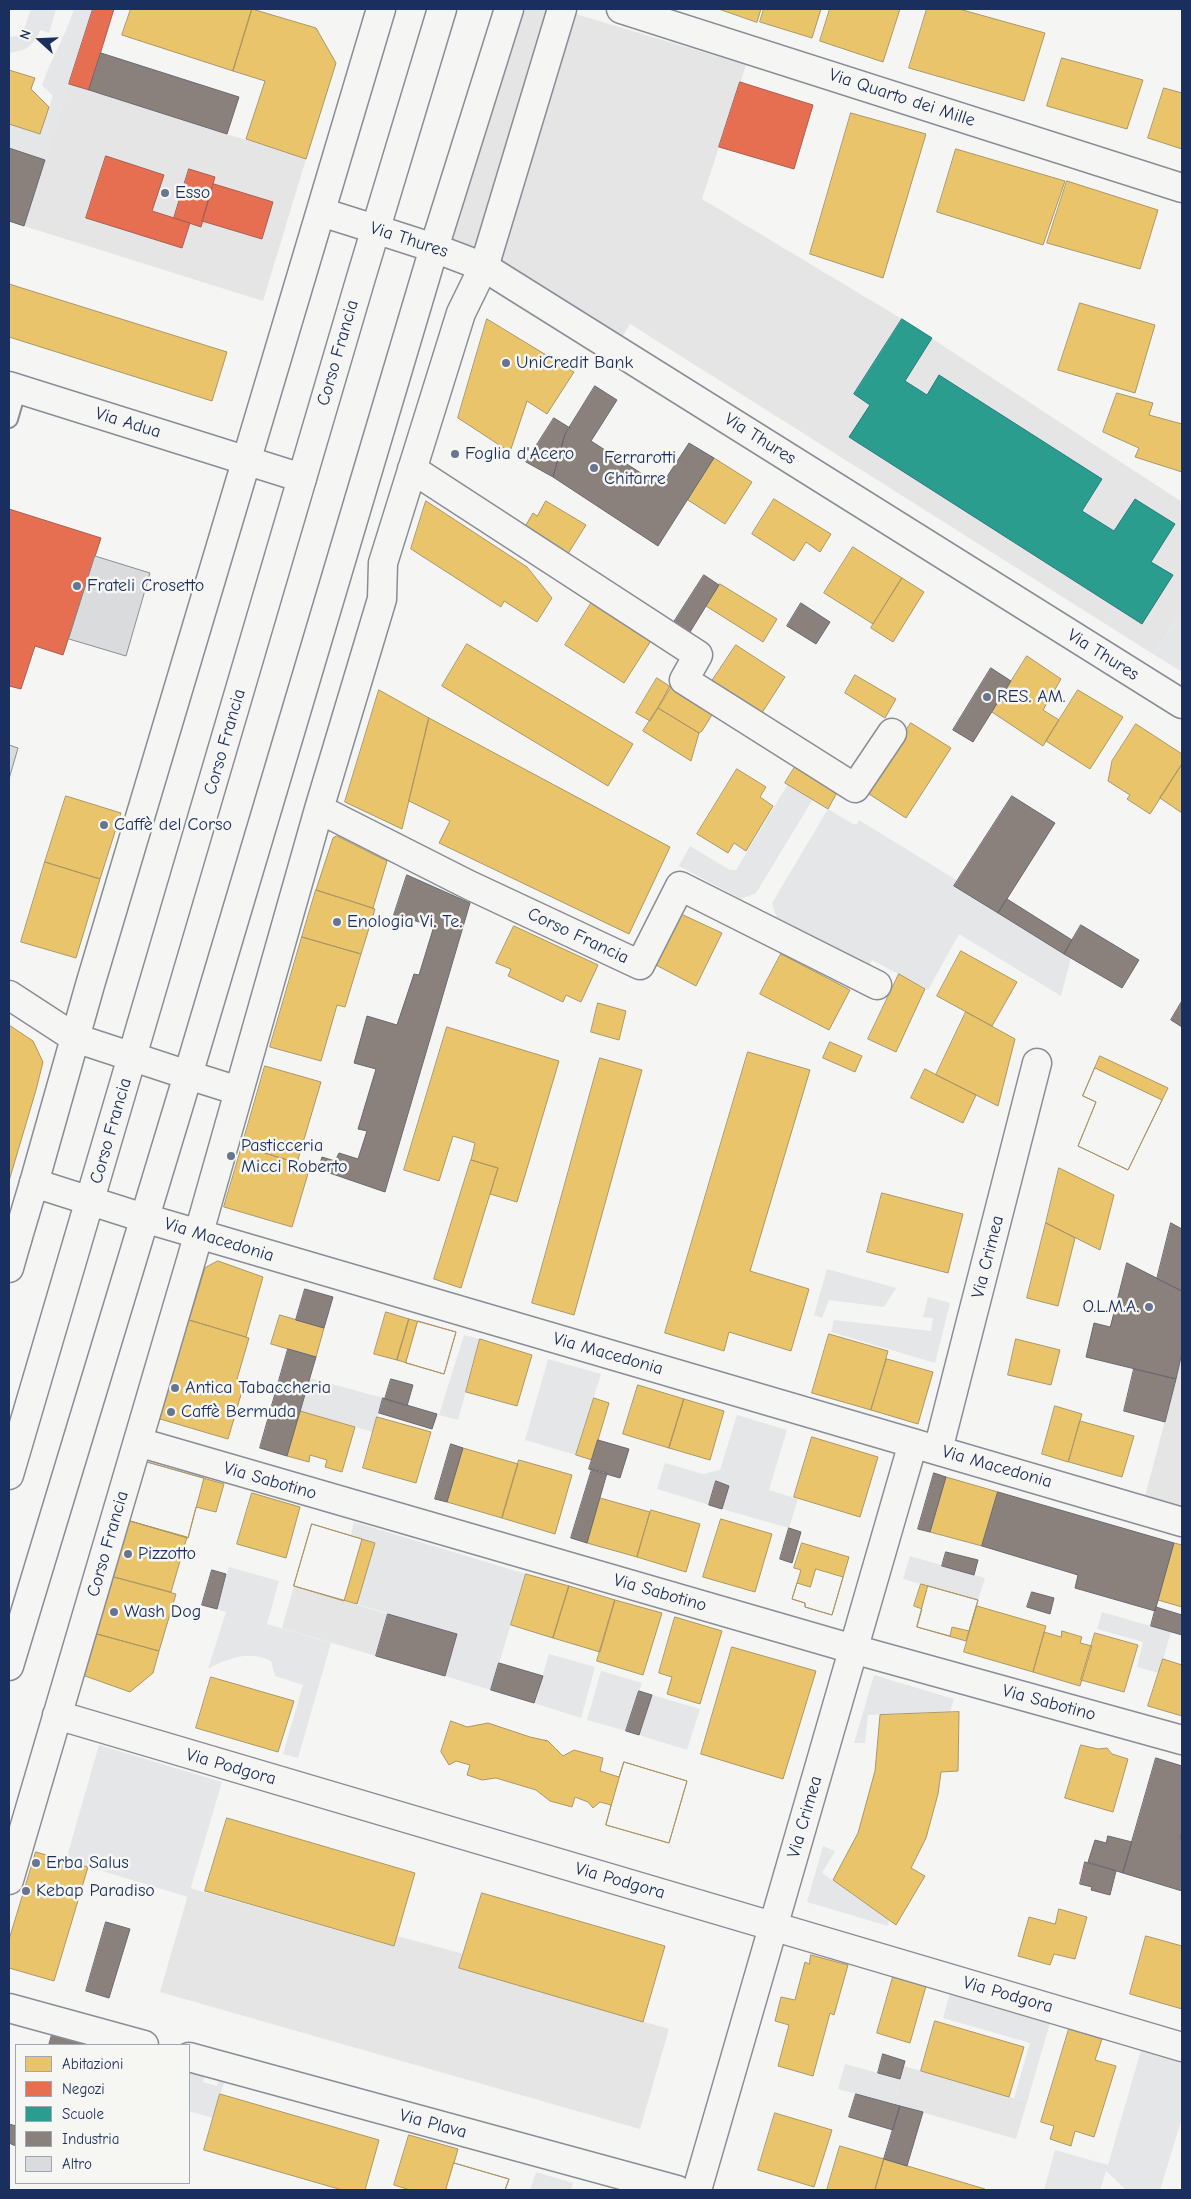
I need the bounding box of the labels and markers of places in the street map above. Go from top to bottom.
place label: Esso [175,182,210,204]
marker: Esso [159,187,171,199]
place label: UniCredit Bank [516,352,633,374]
marker: UniCredit Bank [500,357,512,369]
place label: Foglia d'Acero [465,443,574,465]
place label: Ferrarotti Chitarre [604,447,676,489]
marker: Foglia d'Acero [449,448,461,460]
marker: Ferrarotti Chitarre [588,462,600,474]
place label: Frateli Crosetto [87,575,204,597]
marker: Frateli Crosetto [71,580,83,592]
place label: RES. AM. [997,686,1066,708]
marker: RES. AM. [981,691,993,703]
place label: Caffè del Corso [114,814,232,836]
marker: Caffè del Corso [98,819,110,831]
place label: Enologia Vi. Te. [347,911,462,933]
marker: Enologia Vi. Te. [331,916,343,928]
place label: Pasticceria Micci Roberto [241,1135,348,1178]
marker: Pasticceria Micci Roberto [225,1150,237,1162]
place label: O.L.M.A. [1083,1296,1139,1318]
marker: O.L.M.A. [1143,1301,1155,1313]
place label: Antica Tabaccheria [185,1377,331,1399]
marker: Antica Tabaccheria [169,1382,181,1394]
place label: Caffè Bermuda [181,1401,296,1423]
marker: Caffè Bermuda [165,1406,177,1418]
place label: Pizzotto [138,1543,196,1565]
marker: Pizzotto [122,1548,134,1560]
place label: Wash Dog [124,1601,201,1623]
marker: Wash Dog [108,1606,120,1618]
place label: Erba Salus [46,1852,129,1874]
marker: Erba Salus [30,1857,42,1869]
place label: Kebap Paradiso [36,1880,155,1902]
marker: Kebap Paradiso [20,1885,32,1897]

